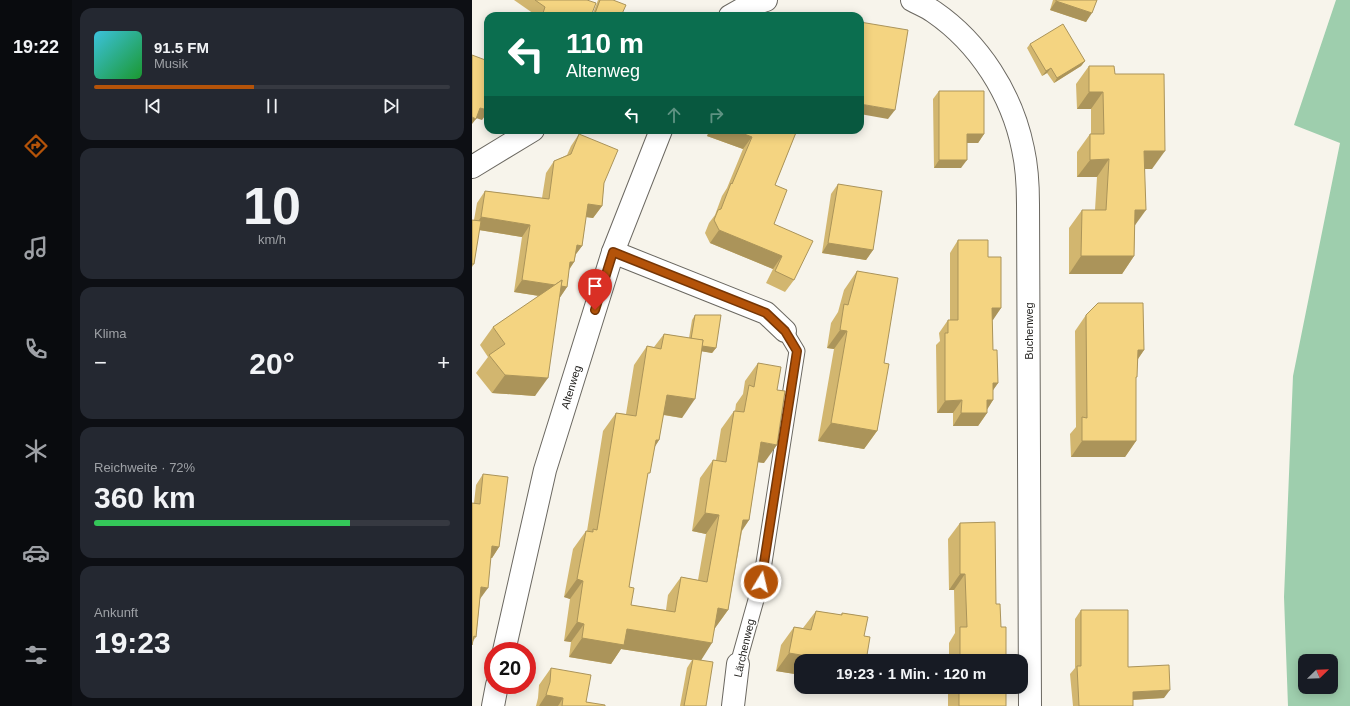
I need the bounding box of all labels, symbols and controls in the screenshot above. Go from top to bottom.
icon: left [500,28,552,80]
text: 110 m [566,28,644,59]
text: 19:22 [13,37,59,57]
text: 91.5 FM [154,39,209,56]
text: Musik [154,56,188,71]
text: Altenweg [566,61,640,81]
icon: previous [142,95,164,117]
icon: pause [261,95,283,117]
icon: next [380,95,402,117]
icon: left [621,104,643,126]
icon: ahead [663,104,685,126]
icon: right [705,104,727,126]
icon: directions [22,132,50,160]
text: 10 [243,177,301,235]
text: km/h [258,232,286,247]
icon: music [22,234,50,262]
pin [578,269,612,310]
icon: arrive [584,275,606,297]
street label: Buchenweg [1023,302,1035,360]
text: Klima [94,326,127,341]
icon: phone [22,335,50,363]
text: 20° [249,347,295,380]
text: − [94,350,107,375]
text: + [437,350,450,375]
street label: Altenweg [559,364,583,410]
icon: climate [22,437,50,465]
text: Reichweite · 72% [94,460,195,475]
text: 360 km [94,481,196,514]
icon: car [22,539,50,567]
position arrow [740,561,782,603]
text: Ankunft [94,605,138,620]
street label: Lärchenweg [731,617,757,679]
text: 19:23 [94,626,171,659]
icon: filters [22,641,50,669]
speed limit sign: 20 [484,642,536,694]
north arrow [1298,654,1338,694]
map controls [1298,654,1338,694]
text: 19:23 · 1 Min. · 120 m [836,665,986,682]

